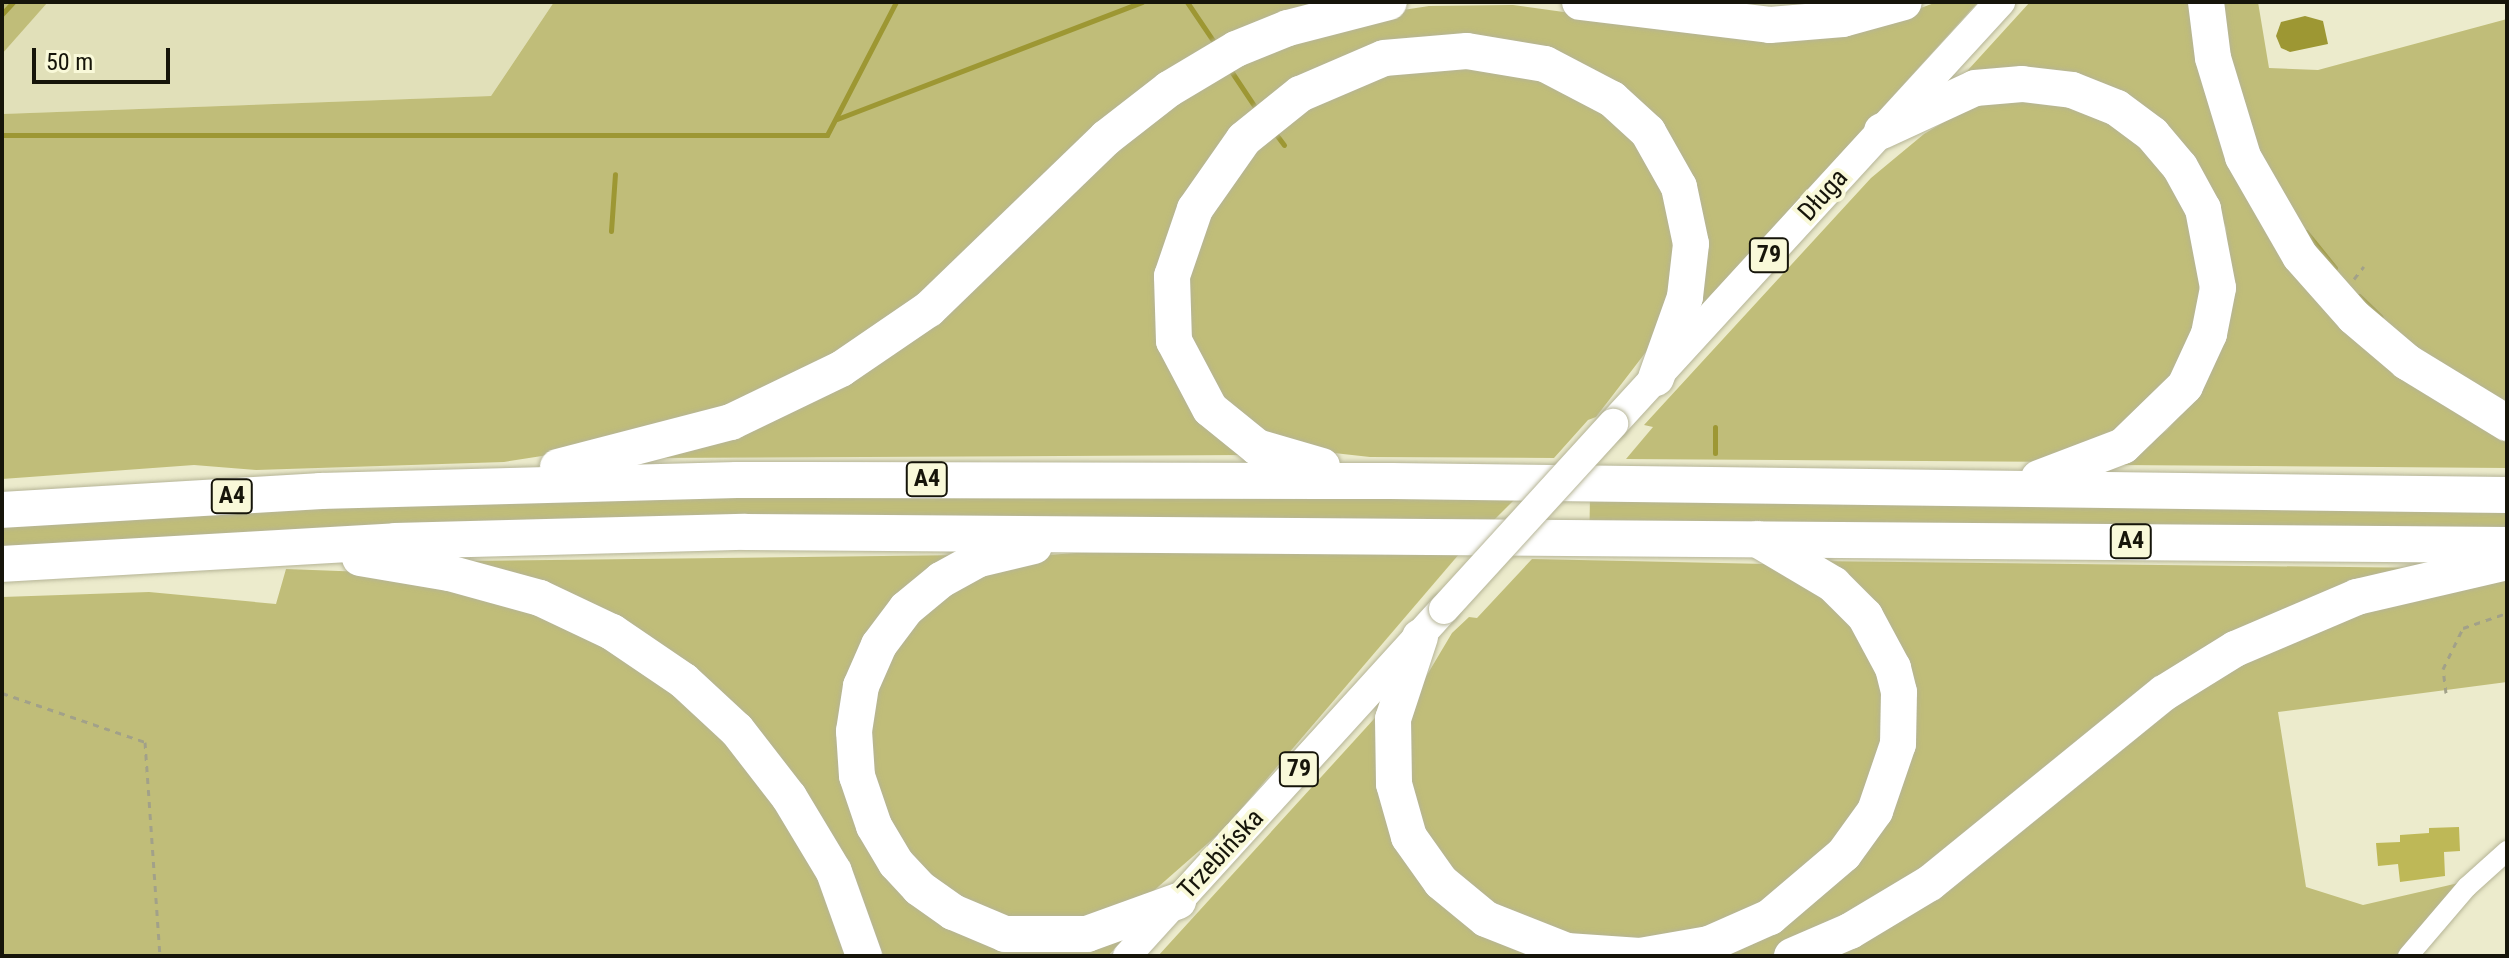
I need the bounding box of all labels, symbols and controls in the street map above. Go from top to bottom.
scale bar [36,32,174,82]
text: 50 m [46,48,93,76]
street label: Długa [1792,163,1854,227]
road number: 79 [1747,235,1791,275]
road number: A4 [905,459,949,499]
road number: A4 [210,476,254,516]
road number: A4 [2109,521,2153,561]
road number: 79 [1277,749,1321,789]
street label: Trzebińska [1172,803,1270,905]

